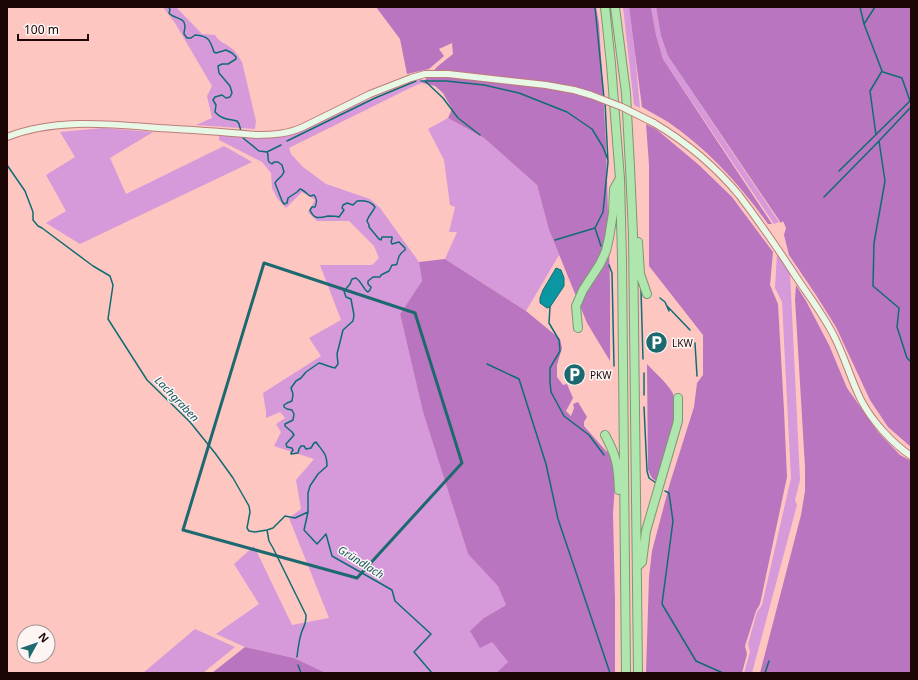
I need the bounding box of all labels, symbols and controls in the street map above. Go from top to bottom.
scale bar [18,16,88,42]
text: 100 m [24,21,59,38]
parking icon: LKW [643,330,669,356]
place label: LKW [672,336,693,350]
parking icon: PKW [562,362,588,388]
place label: PKW [590,368,612,382]
water label: Lachgraben [152,373,203,425]
water label: Gründlach [335,542,387,582]
north arrow [16,624,56,664]
text: N [35,629,53,646]

